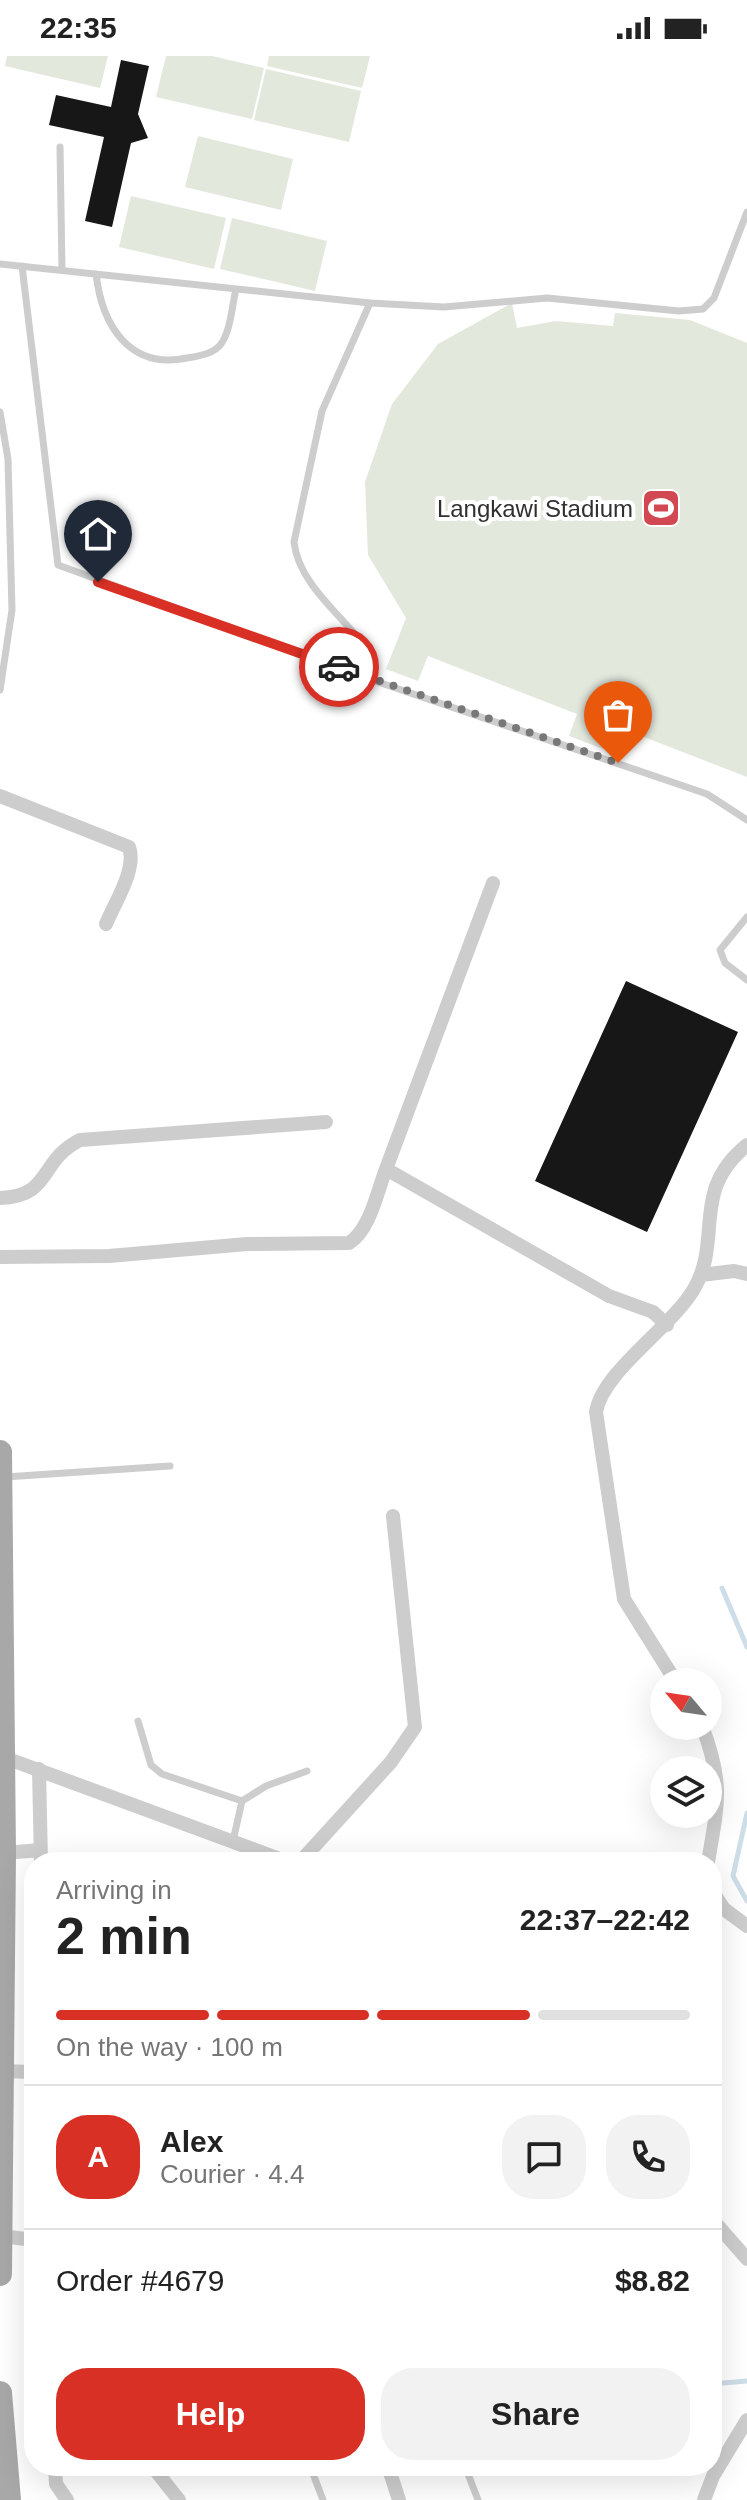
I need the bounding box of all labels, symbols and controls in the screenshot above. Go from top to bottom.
text: 22:35 [40,11,117,44]
sports icon: Langkawi Stadium [640,487,682,529]
place label: Langkawi Stadium [437,495,633,522]
pin [64,500,132,582]
icon: home [76,512,120,556]
courier [299,627,379,707]
icon: car [317,645,361,689]
pin [584,681,652,763]
icon: bag [596,693,640,737]
north arrow [650,1668,722,1740]
map controls [650,1668,722,1828]
button: layers [650,1756,722,1828]
text: Arriving in [56,1875,172,1905]
text: 22:37–22:42 [520,1903,690,1936]
text: 2 min [56,1907,192,1965]
text: On the way · 100 m [56,2032,283,2062]
button: chat [502,2115,586,2199]
button: phone [606,2115,690,2199]
text: Alex [160,2125,223,2158]
text: A [87,2140,109,2173]
text: Courier · 4.4 [160,2159,305,2189]
text: Order #4679 [56,2264,224,2297]
text: $8.82 [615,2264,690,2297]
button: Help [56,2368,365,2460]
button: Share [381,2368,690,2460]

